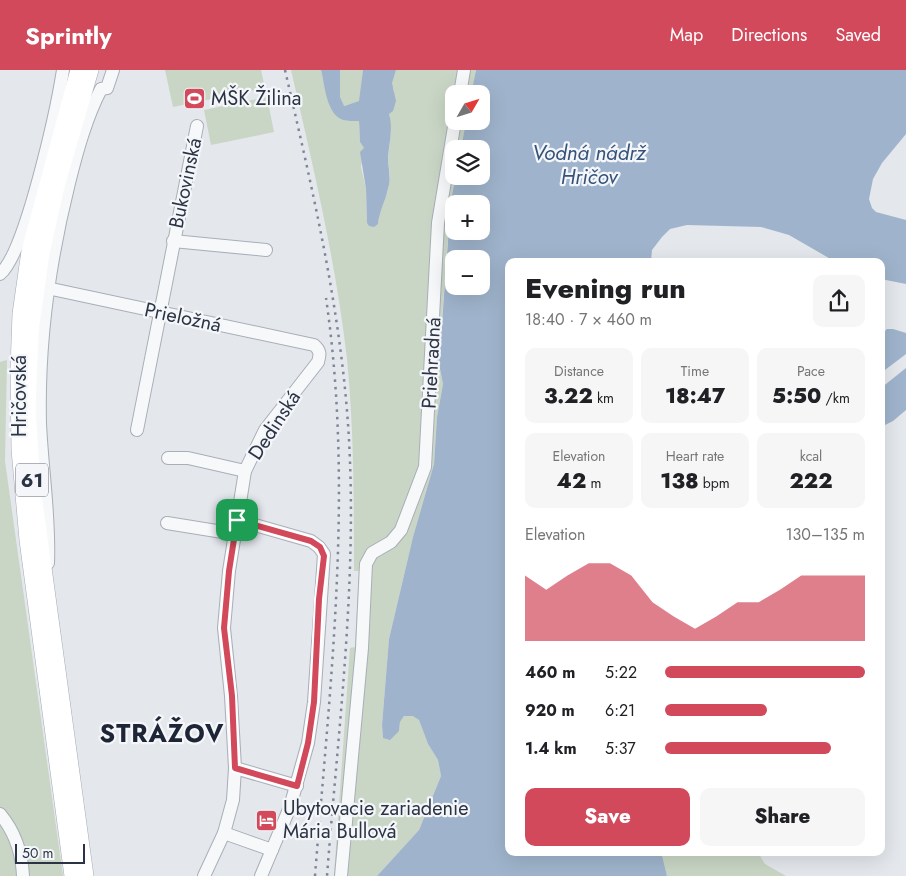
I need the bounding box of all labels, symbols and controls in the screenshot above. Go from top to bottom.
text: Sprintly [25,18,112,53]
text: Map [670,22,703,48]
text: Directions [731,22,807,48]
text: Saved [835,22,881,48]
place label: MŠK Žilina [211,84,301,113]
north arrow [445,85,490,130]
map controls [445,85,490,295]
sports icon: MŠK Žilina [183,86,207,110]
street label: Bukovinská [162,135,209,231]
water label: Vodná nádrž Hričov [532,138,647,192]
button: layers [445,140,490,185]
button: + [445,195,490,240]
button: − [445,250,490,295]
text: Evening run [525,268,686,309]
button: share [813,275,865,327]
street label: Prieložná [142,295,224,340]
text: 18:40 · 7 × 460 m [525,308,652,331]
street label: Priehradná [415,317,448,409]
street label: Hričovská [5,355,34,437]
text: Distance [554,361,604,381]
text: Time [681,361,709,381]
text: Pace [797,361,825,381]
text: 3.22 [544,381,593,411]
text: 18:47 [665,381,725,411]
text: 5:50 [772,381,821,411]
street label: Dedinská [241,385,308,466]
text: km [593,388,614,408]
text: /km [821,388,850,408]
text: Elevation [553,446,605,466]
text: Heart rate [666,446,724,466]
text: kcal [800,446,822,466]
road number: 61 [16,464,48,496]
text: 42 [557,466,586,496]
text: 138 [660,466,699,496]
text: 222 [790,466,832,496]
text: m [586,473,601,493]
text: bpm [699,473,730,493]
pin [216,499,258,541]
icon: arrive [223,506,251,534]
text: Elevation [525,523,585,546]
text: 130–135 m [785,523,865,546]
text: 460 m [525,661,575,684]
text: 5:22 [605,661,637,684]
text: 920 m [525,699,575,722]
text: 6:21 [605,699,635,722]
district label: STRÁŽOV [100,715,224,751]
text: 1.4 km [525,737,577,760]
text: 5:37 [605,737,636,760]
button: Save [525,788,690,846]
button: Share [700,788,865,846]
place label: Ubytovacie zariadenie Mária Bullová [283,794,469,846]
hotel icon: Ubytovacie zariadenie Mária Bullová [255,808,279,832]
scale bar [15,841,85,864]
text: 50 m [22,843,53,863]

